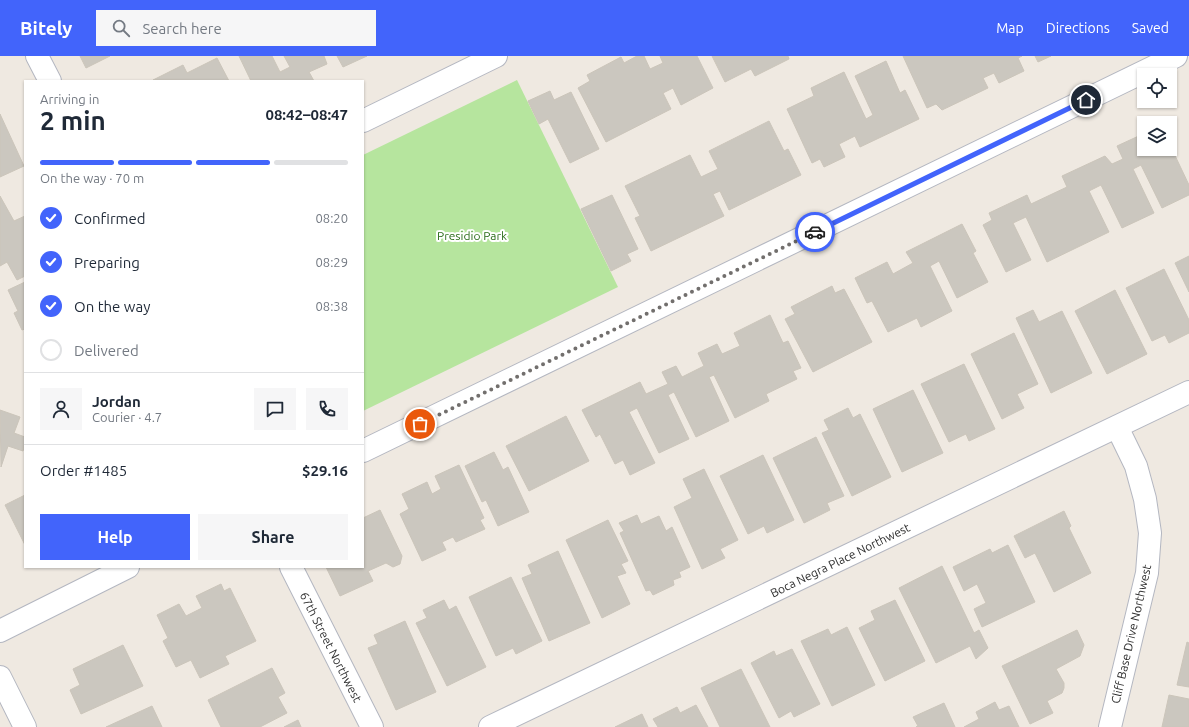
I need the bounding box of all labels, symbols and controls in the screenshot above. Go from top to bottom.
search box [96,10,376,46]
text: Bitely [20,17,72,39]
icon: search [110,17,132,39]
text: Search here [142,20,222,37]
text: Map [996,20,1024,36]
text: Directions [1046,20,1110,36]
text: Saved [1132,20,1169,36]
map controls [1137,68,1177,156]
button: locate [1137,68,1177,108]
pin [1069,83,1103,117]
icon: home [1075,89,1097,111]
text: Arriving in [40,92,99,106]
text: 2 min [40,106,106,135]
text: 08:42–08:47 [265,106,348,123]
button: layers [1137,116,1177,156]
text: On the way · 70 m [40,171,144,185]
icon: check [40,207,62,229]
text: Confirmed [74,210,146,227]
text: 08:20 [315,211,348,225]
courier [795,212,835,252]
icon: car [804,221,826,243]
park label: Presidio Park [437,229,507,242]
icon: check [40,251,62,273]
text: Preparing [74,254,140,271]
text: 08:29 [315,255,348,269]
icon: check [40,295,62,317]
text: On the way [74,298,150,315]
text: 08:38 [315,299,348,313]
text: Delivered [74,342,139,359]
button: person [40,388,82,430]
button: chat [254,388,296,430]
button: phone [306,388,348,430]
text: Jordan [92,393,141,410]
pin [403,407,437,441]
text: Courier · 4.7 [92,410,162,424]
icon: bag [409,413,431,435]
text: Order #1485 [40,462,127,479]
text: $29.16 [302,462,348,479]
button: Help [40,514,190,560]
button: Share [198,514,348,560]
street label: Boca Negra Place Northwest [768,520,912,600]
street label: Cliff Base Drive Northwest [1109,563,1153,705]
street label: 67th Street Northwest [298,590,365,704]

